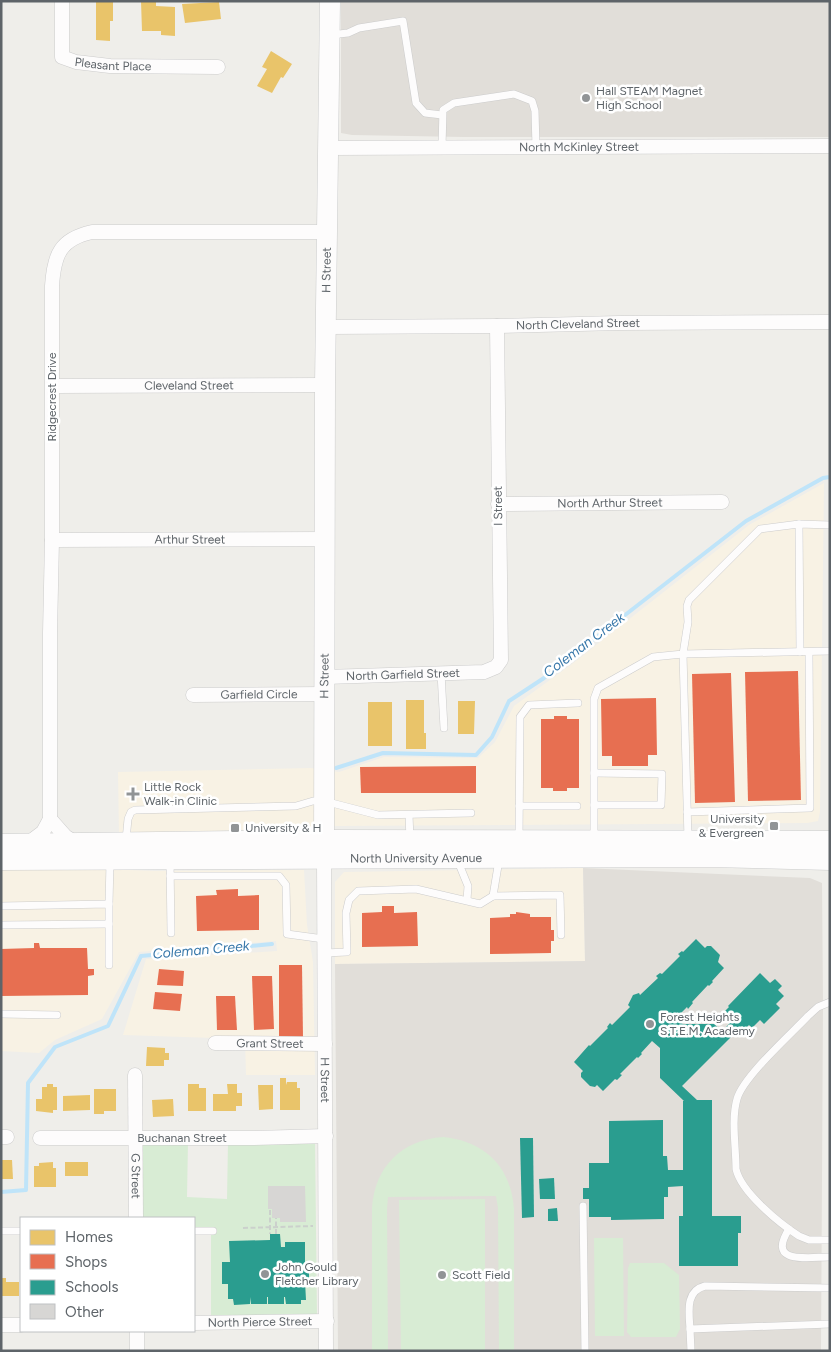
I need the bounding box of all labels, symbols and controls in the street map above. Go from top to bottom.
street label: Pleasant Place [74,55,152,73]
place label: Hall STEAM Magnet High School [596,84,703,112]
marker: Hall STEAM Magnet High School [580,92,592,104]
street label: North McKinley Street [519,140,639,154]
street label: H Street [319,247,334,293]
street label: North Cleveland Street [516,316,640,333]
street label: Ridgecrest Drive [45,352,59,441]
street label: Cleveland Street [144,378,234,393]
street label: I Street [491,486,505,526]
street label: North Arthur Street [557,496,663,510]
street label: Arthur Street [155,532,226,547]
water label: Coleman Creek [540,608,629,681]
street label: H Street [317,653,331,699]
street label: North Garfield Street [346,666,461,683]
street label: Garfield Circle [220,687,298,702]
place label: Little Rock Walk-in Clinic [144,780,218,808]
marker: Little Rock Walk-in Clinic [126,787,140,801]
place label: University & Evergreen [699,812,765,840]
marker: University & Evergreen [768,820,780,832]
place label: University & H [245,821,322,835]
marker: University & H [229,822,241,834]
street label: North University Avenue [350,851,483,866]
water label: Coleman Creek [152,937,251,963]
place label: Forest Heights S.T.E.M. Academy [660,1010,756,1038]
marker: Forest Heights S.T.E.M. Academy [644,1018,656,1030]
street label: Grant Street [236,1036,304,1051]
street label: H Street [318,1057,332,1103]
street label: Buchanan Street [137,1131,227,1145]
street label: G Street [129,1153,143,1199]
legend [20,1217,195,1332]
text: Homes [65,1228,113,1246]
text: Shops [65,1253,107,1271]
place label: John Gould Fletcher Library [275,1260,359,1288]
marker: John Gould Fletcher Library [259,1268,271,1280]
place label: Scott Field [452,1268,510,1282]
marker: Scott Field [436,1269,448,1281]
text: Schools [65,1278,118,1296]
text: Other [65,1303,104,1321]
street label: North Pierce Street [208,1314,313,1330]

